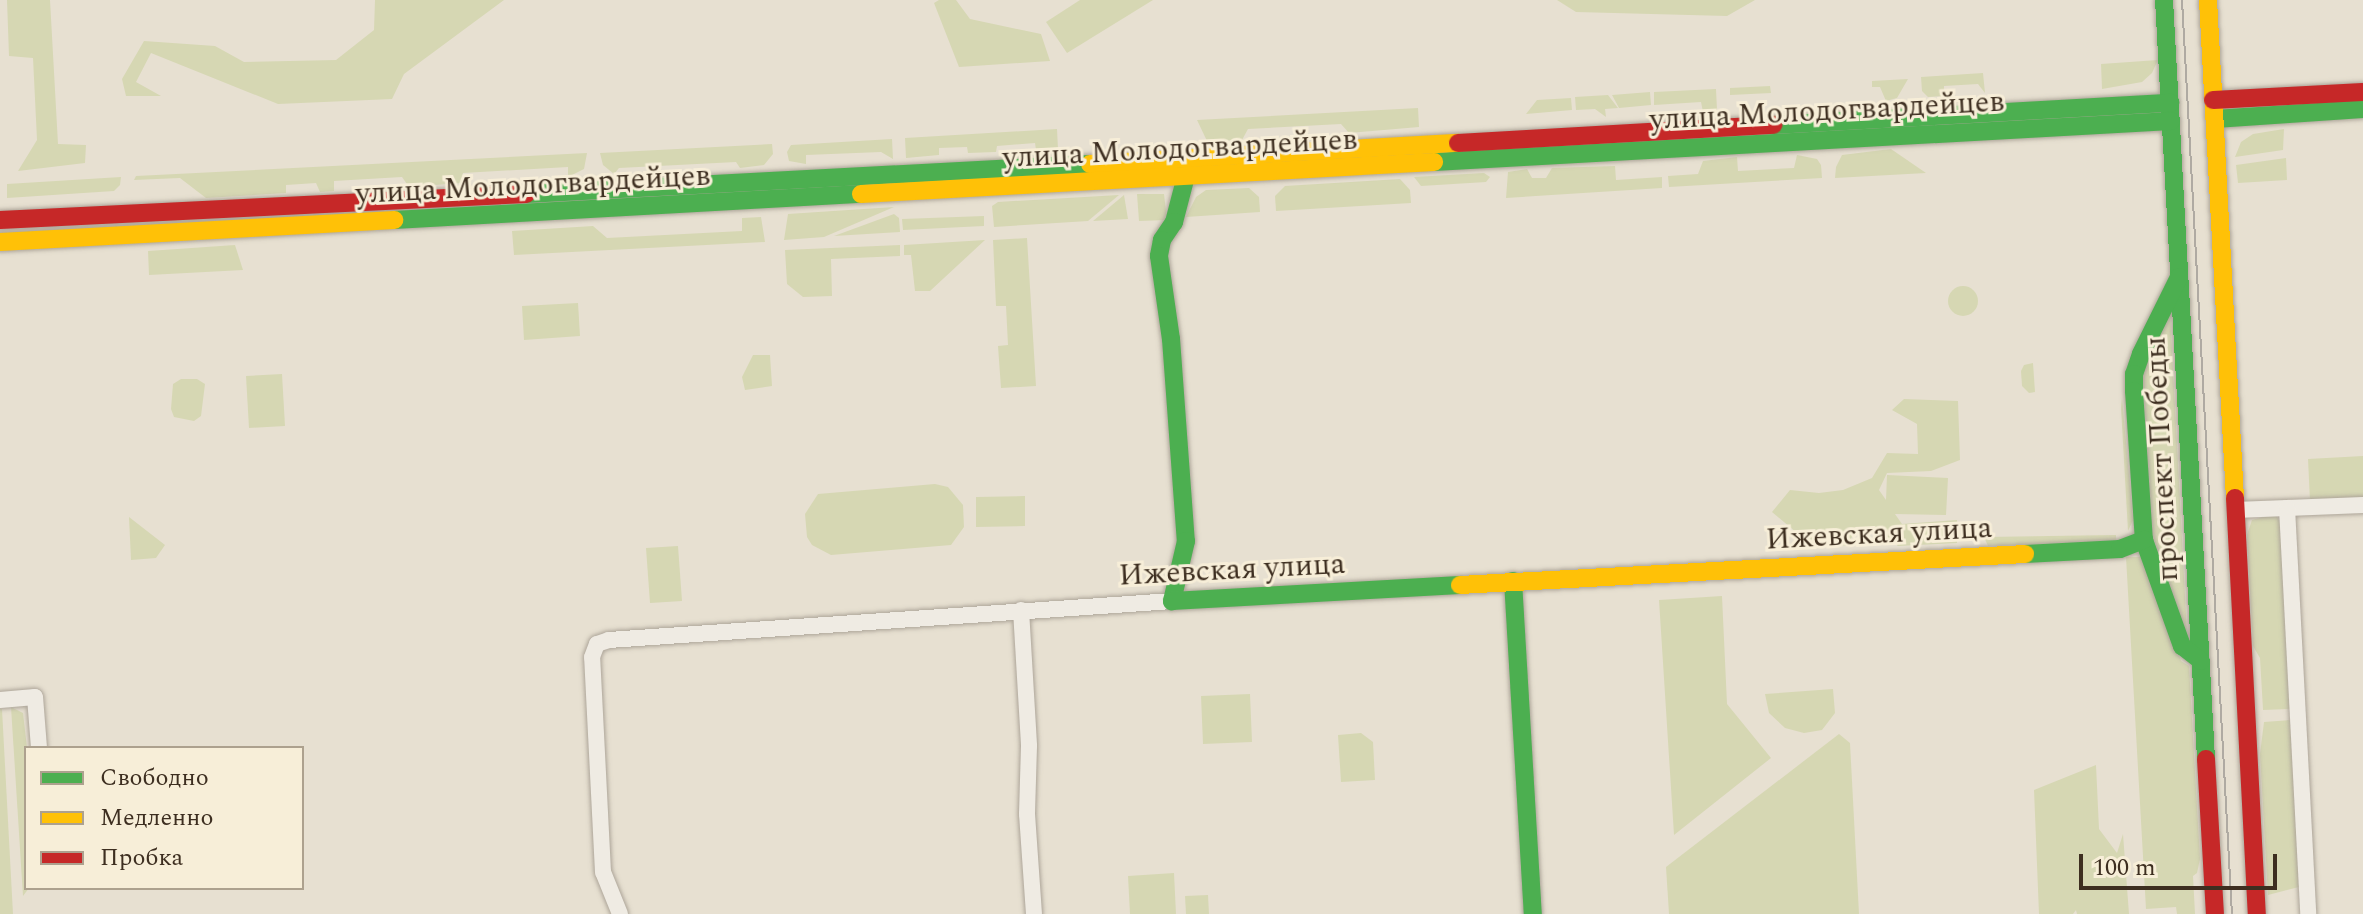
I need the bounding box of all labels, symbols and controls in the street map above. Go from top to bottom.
street label: улица Молодогвардейцев [1649,84,2005,138]
street label: улица Молодогвардейцев [1002,122,1358,176]
street label: улица Молодогвардейцев [355,158,711,212]
street label: проспект Победы [2138,336,2186,582]
street label: Ижевская улица [1765,510,1993,558]
street label: Ижевская улица [1118,546,1346,594]
legend [24,746,304,890]
text: Свободно [100,760,209,796]
text: Медленно [100,800,213,836]
scale bar [2083,838,2281,888]
text: Пробка [100,840,183,876]
text: 100 m [2093,850,2156,886]

